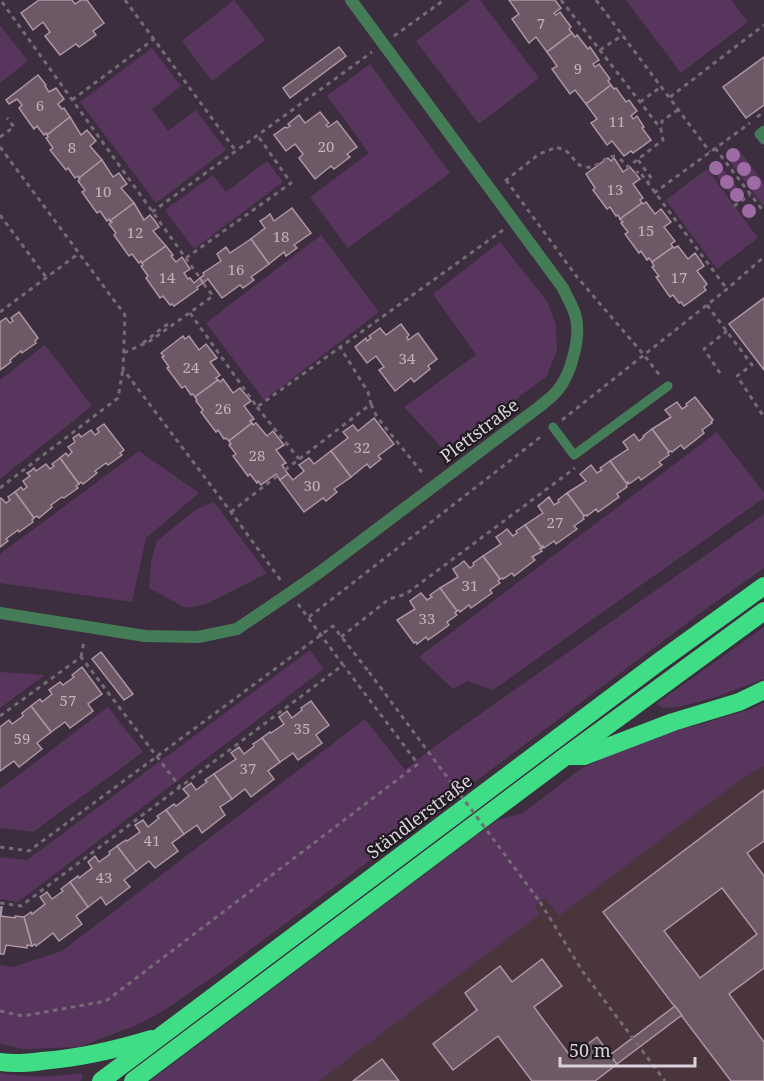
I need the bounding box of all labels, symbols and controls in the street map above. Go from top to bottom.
house number: 7 [537,13,545,33]
house number: 9 [574,58,582,78]
house number: 6 [36,95,44,115]
house number: 11 [609,111,625,131]
house number: 20 [318,136,334,156]
house number: 8 [68,137,76,157]
house number: 13 [607,179,623,199]
house number: 10 [95,181,111,201]
house number: 15 [638,220,654,240]
house number: 12 [127,222,143,242]
house number: 18 [273,226,289,246]
house number: 16 [228,259,244,279]
house number: 14 [159,267,176,287]
house number: 17 [671,267,687,287]
house number: 34 [399,348,416,368]
house number: 24 [183,357,200,377]
street label: Plettstraße [435,393,523,467]
house number: 26 [215,398,231,418]
house number: 32 [354,437,370,457]
house number: 28 [249,445,265,465]
house number: 30 [304,475,320,495]
house number: 27 [547,512,563,532]
house number: 31 [462,575,478,595]
house number: 33 [419,608,435,628]
house number: 57 [60,690,76,710]
house number: 35 [294,718,310,738]
house number: 59 [14,728,30,748]
house number: 37 [240,758,256,778]
street label: Ständlerstraße [361,768,477,864]
house number: 41 [144,830,160,850]
house number: 43 [96,867,112,887]
scale bar [560,1030,695,1068]
text: 50 m [569,1038,611,1062]

